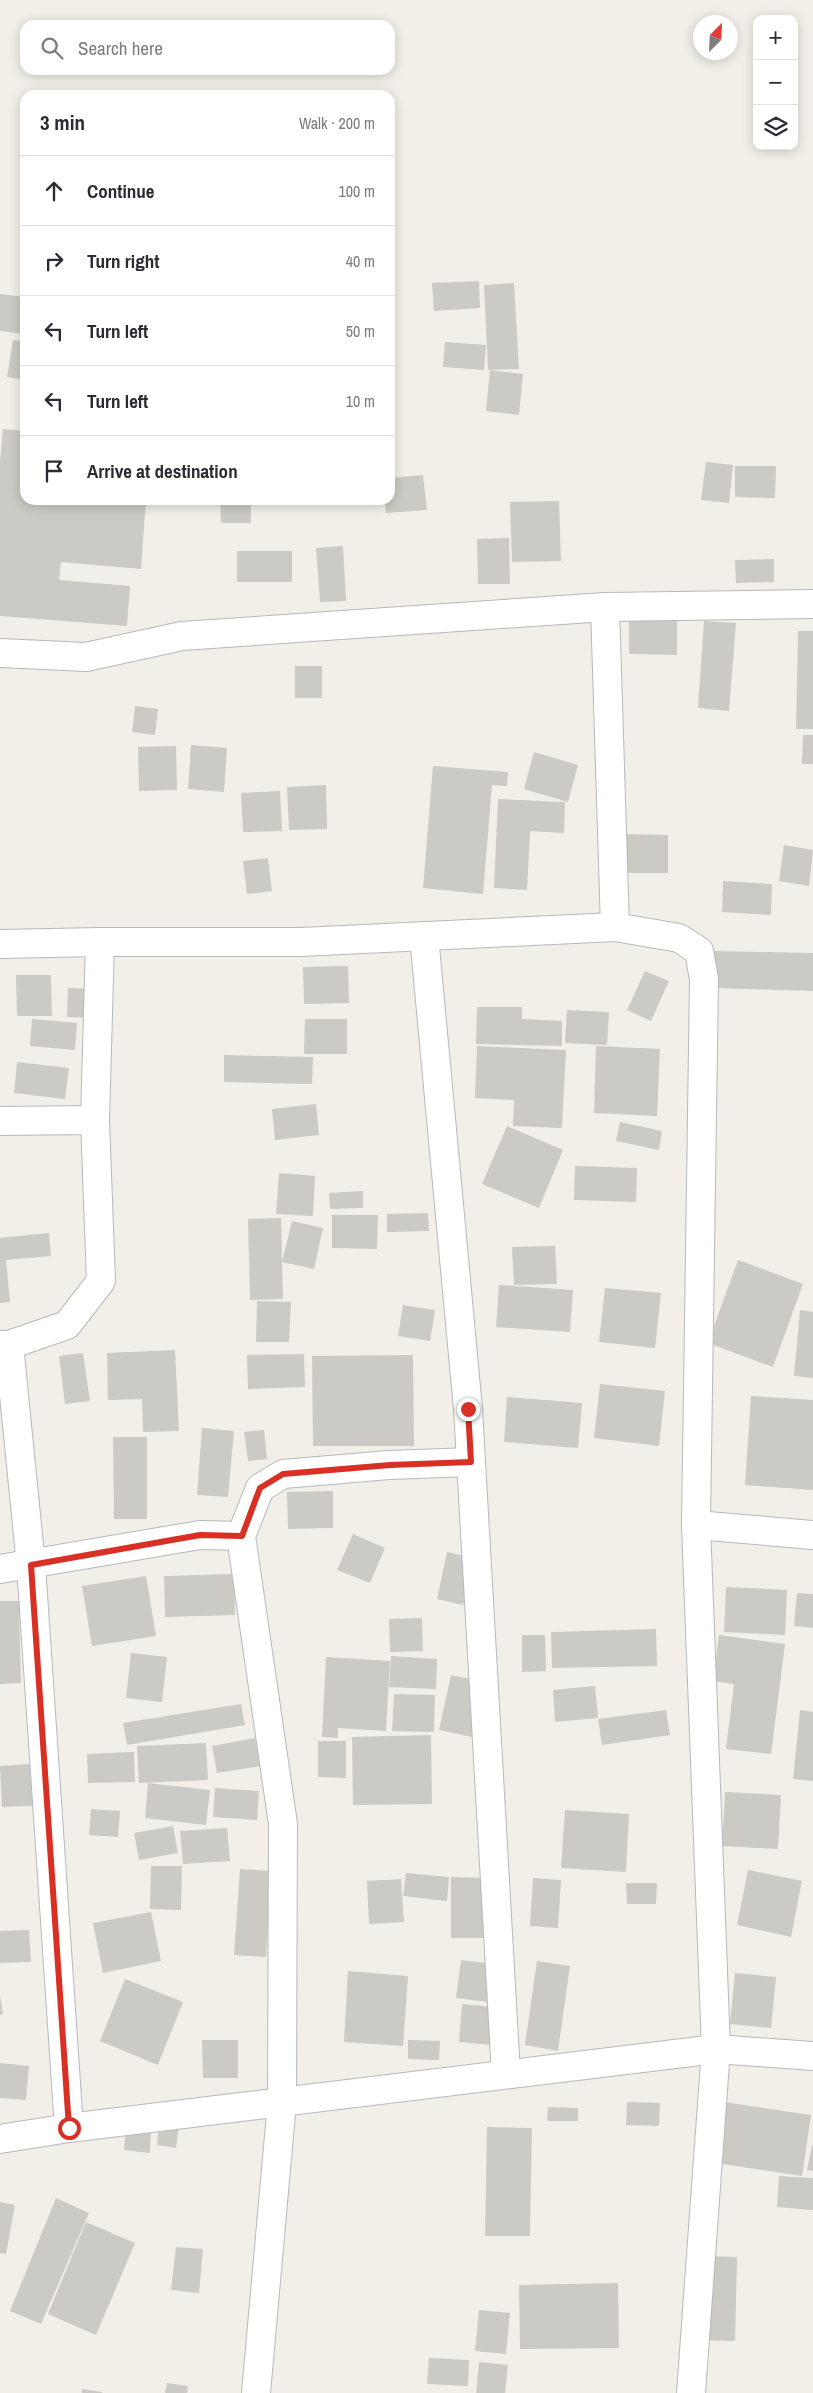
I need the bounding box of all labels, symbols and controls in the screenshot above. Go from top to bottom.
north arrow [693,15,738,60]
map controls [753,15,798,150]
button: + [753,15,798,60]
search box [20,20,395,75]
icon: search [38,34,66,62]
text: Search here [78,35,163,61]
button: − [753,60,798,105]
button: layers [753,105,798,150]
text: 3 min [40,108,85,137]
text: Walk · 200 m [299,112,375,134]
icon: ahead [40,177,68,205]
text: Continue [87,178,155,204]
text: 100 m [339,180,375,202]
icon: right [40,247,68,275]
text: Turn right [87,248,159,274]
text: 40 m [346,250,375,272]
icon: left [40,317,68,345]
text: Turn left [87,318,148,344]
text: 50 m [346,320,375,342]
icon: left [40,387,68,415]
text: Turn left [87,388,148,414]
text: 10 m [346,390,375,412]
icon: arrive [40,457,68,485]
text: Arrive at destination [87,458,238,484]
route end [457,1398,480,1421]
route start [58,2117,81,2140]

